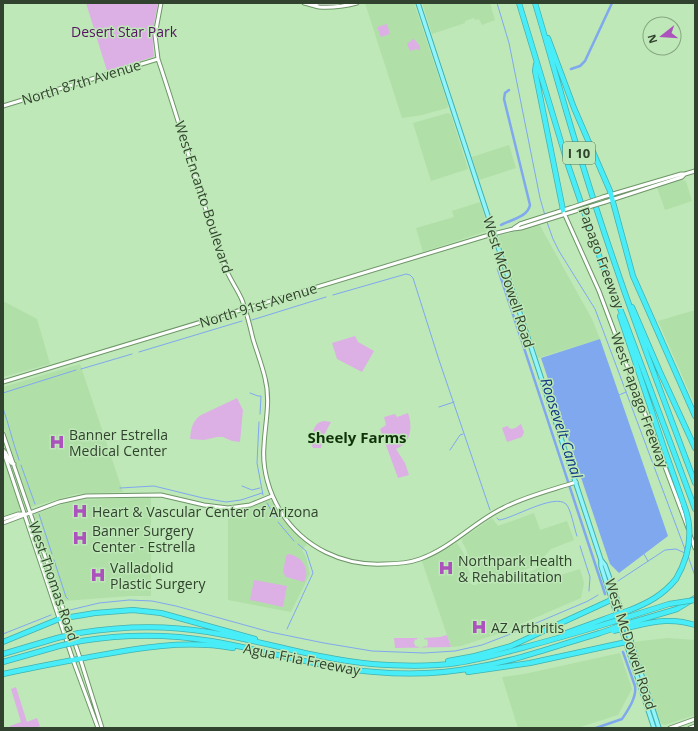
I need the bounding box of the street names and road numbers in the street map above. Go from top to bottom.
street label: North 87th Avenue [19,55,143,109]
street label: West Encanto Boulevard [170,118,238,276]
road number: I 10 [563,142,595,164]
street label: Papago Freeway [575,205,629,312]
street label: West McDowell Road [479,214,539,350]
street label: North 91st Avenue [197,278,319,332]
street label: West Papago Freeway [607,330,674,471]
street label: West Thomas Road [25,519,83,643]
street label: West McDowell Road [601,576,661,712]
street label: Agua Fria Freeway [242,638,363,680]

